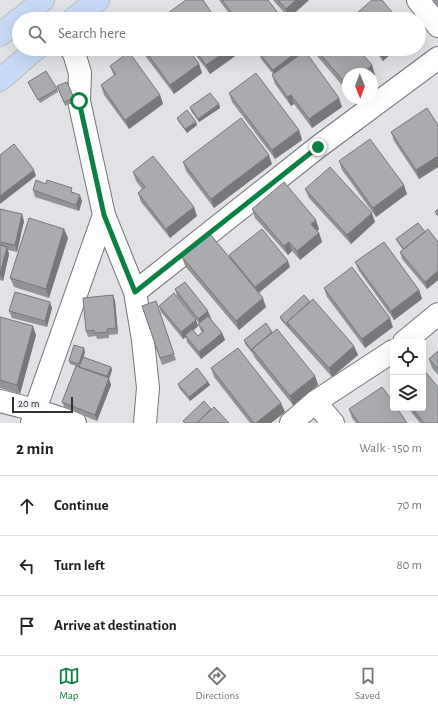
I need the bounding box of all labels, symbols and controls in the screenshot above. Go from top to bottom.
search box [12,12,426,56]
icon: search [26,23,48,45]
text: Search here [58,26,126,41]
north arrow [342,68,378,104]
route start [70,92,88,110]
route end [309,138,327,156]
map controls [390,339,426,411]
button: locate [390,339,426,375]
button: layers [390,375,426,411]
scale bar [12,395,73,414]
text: 20 m [18,398,39,409]
text: 2 min [16,440,54,457]
text: Walk · 150 m [359,442,422,455]
icon: ahead [16,495,38,517]
text: Continue [54,498,109,513]
text: 70 m [397,499,422,512]
icon: left [16,555,38,577]
text: Turn left [54,558,105,573]
text: 80 m [396,559,422,572]
icon: arrive [16,615,38,637]
text: Arrive at destination [54,618,177,633]
tab: Map [58,665,80,702]
tab: Directions [195,665,239,702]
tab: Saved [355,665,380,702]

